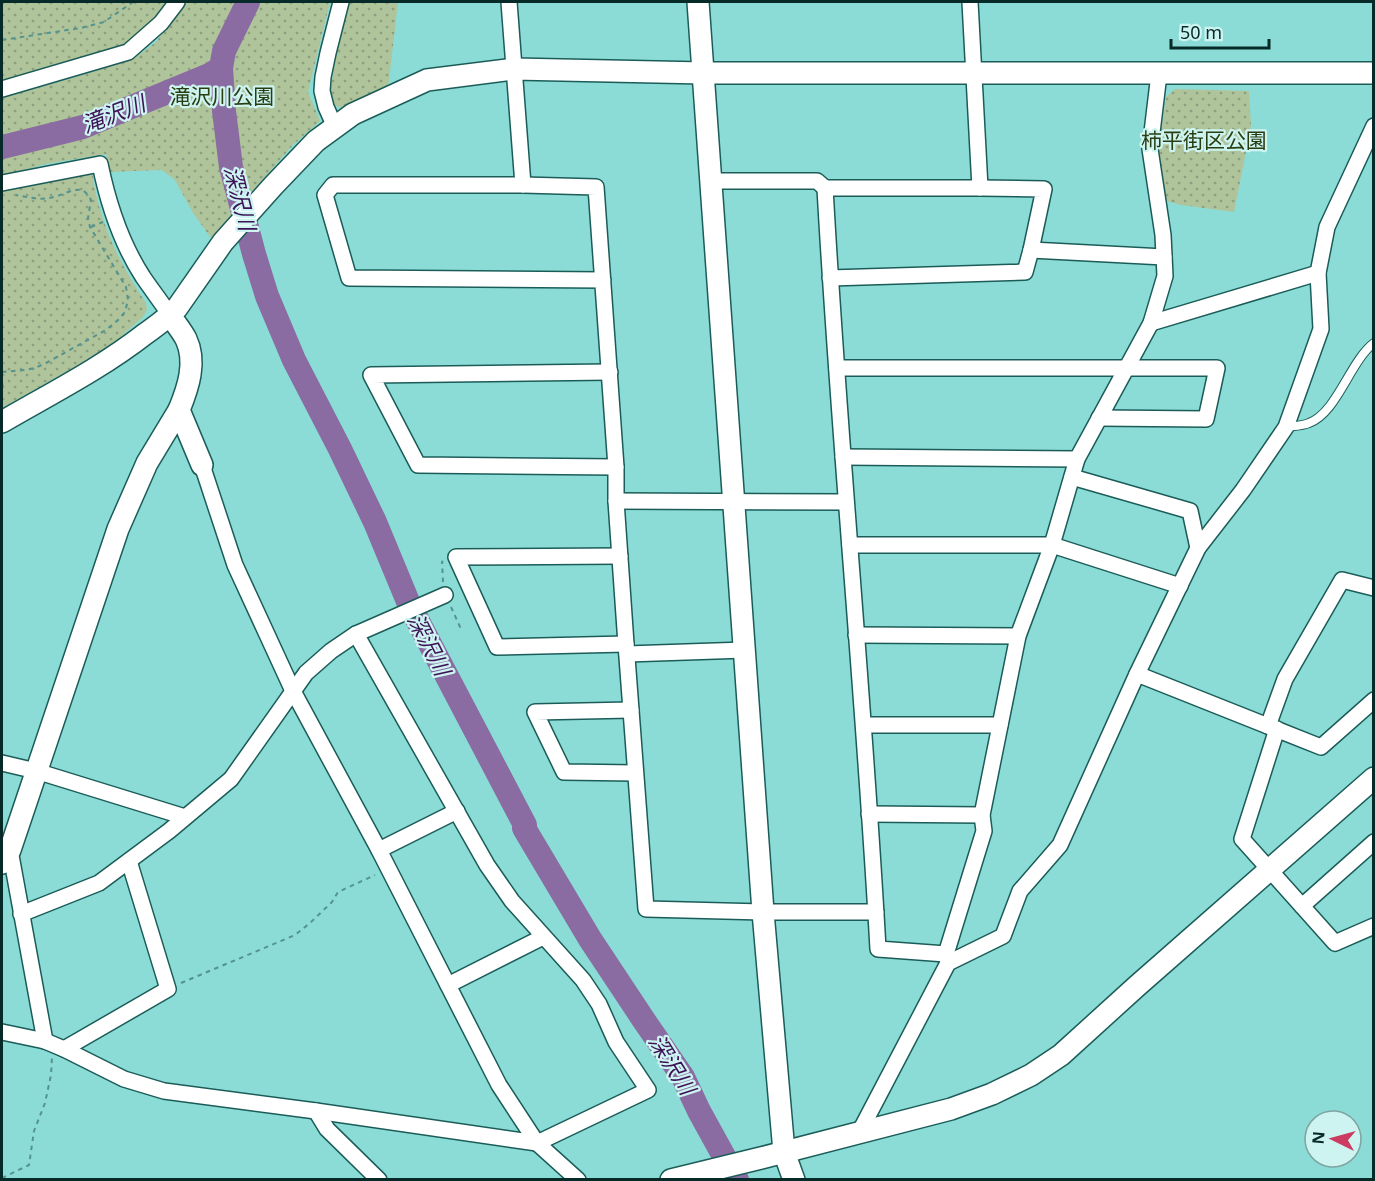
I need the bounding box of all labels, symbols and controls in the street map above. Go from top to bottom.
scale bar [1171,12,1268,50]
text: 50 m [1180,20,1222,44]
park label: 滝沢川公園 [170,82,275,110]
water label: 滝沢川 [77,86,151,139]
park label: 柿平街区公園 [1141,126,1267,154]
water label: 深沢川 [218,162,264,236]
water label: 深沢川 [402,608,459,682]
water label: 深沢川 [643,1028,704,1102]
north arrow [1303,1109,1363,1169]
text: N [1307,1130,1330,1145]

